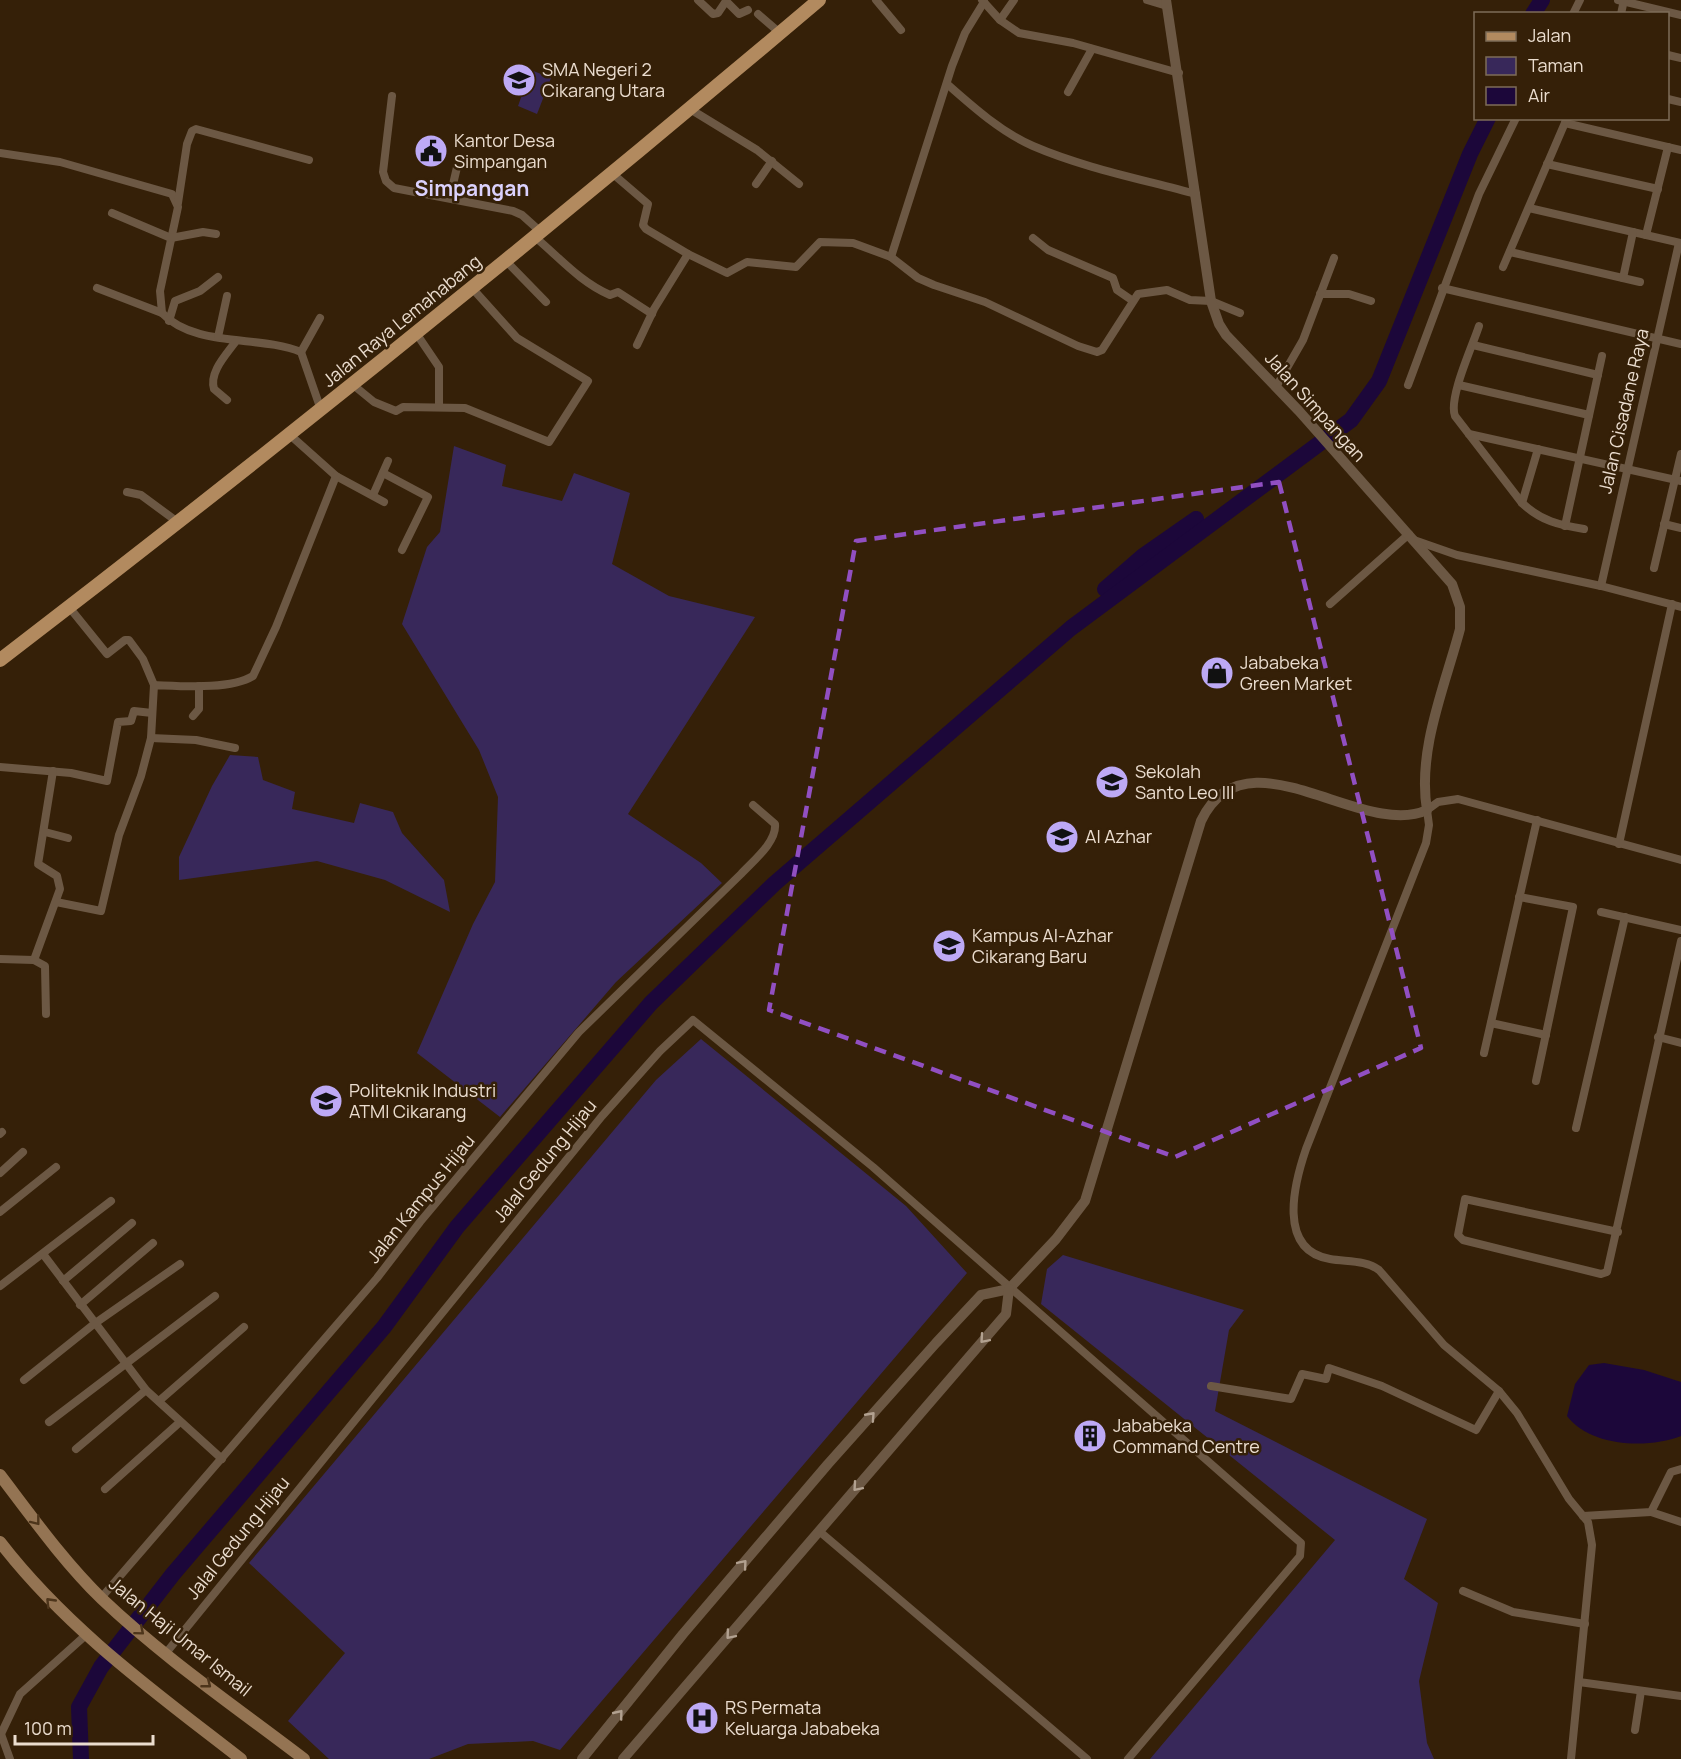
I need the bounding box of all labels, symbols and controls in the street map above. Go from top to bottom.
legend [1474,12,1669,120]
text: Jalan [1528,23,1571,47]
text: Taman [1528,53,1583,77]
place label: SMA Negeri 2 Cikarang Utara [542,57,665,102]
school or university icon: SMA Negeri 2 Cikarang Utara [501,62,537,98]
text: Air [1528,83,1551,107]
place label: Kantor Desa Simpangan [454,128,555,173]
public building icon: Kantor Desa Simpangan [413,133,449,169]
district label: Simpangan [415,174,529,202]
street label: Jalan Raya Lemahabang [317,249,486,392]
street label: Jalan Cisadane Raya [1592,326,1654,496]
street label: Jalan Simpangan [1260,346,1372,466]
place label: Jababeka Green Market [1240,650,1352,695]
shop icon: Jababeka Green Market [1199,655,1235,691]
place label: Sekolah Santo Leo III [1135,759,1234,804]
school or university icon: Sekolah Santo Leo III [1094,764,1130,800]
school or university icon: Al Azhar [1044,819,1080,855]
place label: Al Azhar [1085,824,1153,848]
place label: Kampus Al-Azhar Cikarang Baru [972,923,1114,968]
school or university icon: Kampus Al-Azhar Cikarang Baru [931,928,967,964]
place label: Politeknik Industri ATMI Cikarang [349,1078,496,1123]
school or university icon: Politeknik Industri ATMI Cikarang [308,1083,344,1119]
street label: Jalal Gedung Hijau [487,1094,601,1227]
street label: Jalan Kampus Hijau [361,1129,480,1268]
one-way arrow [980,1332,991,1343]
one-way arrow [864,1412,875,1423]
place label: Jababeka Command Centre [1113,1413,1260,1458]
building icon: Jababeka Command Centre [1072,1418,1108,1454]
street label: Jalal Gedung Hijau [180,1471,294,1604]
one-way arrow [853,1480,864,1491]
one-way arrow [28,1514,39,1525]
one-way arrow [736,1560,747,1571]
street label: Jalan Haji Umar Ismail [104,1571,257,1701]
one-way arrow [47,1598,58,1609]
one-way arrow [133,1624,144,1635]
one-way arrow [726,1628,737,1639]
one-way arrow [200,1676,211,1687]
place label: RS Permata Keluarga Jababeka [725,1695,880,1740]
hospital icon: RS Permata Keluarga Jababeka [684,1700,720,1736]
scale bar [15,1708,153,1746]
one-way arrow [611,1709,622,1720]
text: 100 m [24,1716,72,1740]

